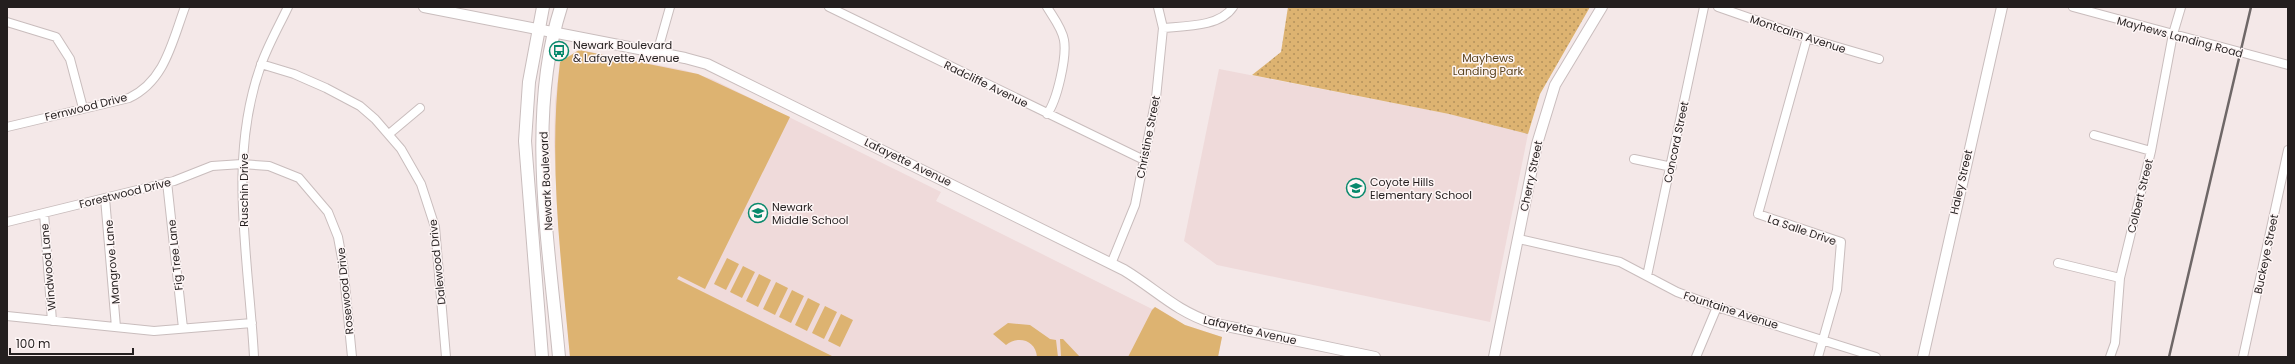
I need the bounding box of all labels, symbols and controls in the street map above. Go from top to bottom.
street label: Montcalm Avenue [1748,11,1848,57]
street label: Mayhews Landing Road [2115,12,2245,62]
place label: Newark Boulevard & Lafayette Avenue [573,37,680,66]
bus stop icon: Newark Boulevard & Lafayette Avenue [548,40,570,62]
park label: Mayhews Landing Park [1453,50,1524,79]
street label: Radcliffe Avenue [941,57,1031,111]
street label: Fernwood Drive [43,89,129,125]
street label: Christine Street [1132,94,1164,180]
street label: Concord Street [1660,100,1692,184]
street label: Newark Boulevard [535,131,557,231]
street label: Lafayette Avenue [862,134,955,190]
street label: Cherry Street [1516,139,1546,213]
street label: Haley Street [1946,148,1976,216]
street label: Ruschin Drive [236,153,252,227]
street label: Colbert Street [2123,157,2157,235]
street label: Forestwood Drive [77,174,173,212]
place label: Coyote Hills Elementary School [1370,174,1472,203]
school or university icon: Coyote Hills Elementary School [1345,177,1367,199]
place label: Newark Middle School [772,199,848,228]
school or university icon: Newark Middle School [747,202,769,224]
street label: La Salle Drive [1765,211,1839,249]
street label: Buckeye Street [2250,213,2282,295]
street label: Dalewood Drive [425,218,449,305]
street label: Mangrove Lane [100,219,124,305]
street label: Fig Tree Lane [163,219,187,291]
street label: Windwood Lane [36,223,60,311]
street label: Rosewood Drive [332,247,358,335]
street label: Fountaine Avenue [1681,287,1781,333]
street label: Lafayette Avenue [1202,311,1298,349]
scale bar [10,330,133,356]
text: 100 m [16,335,50,352]

